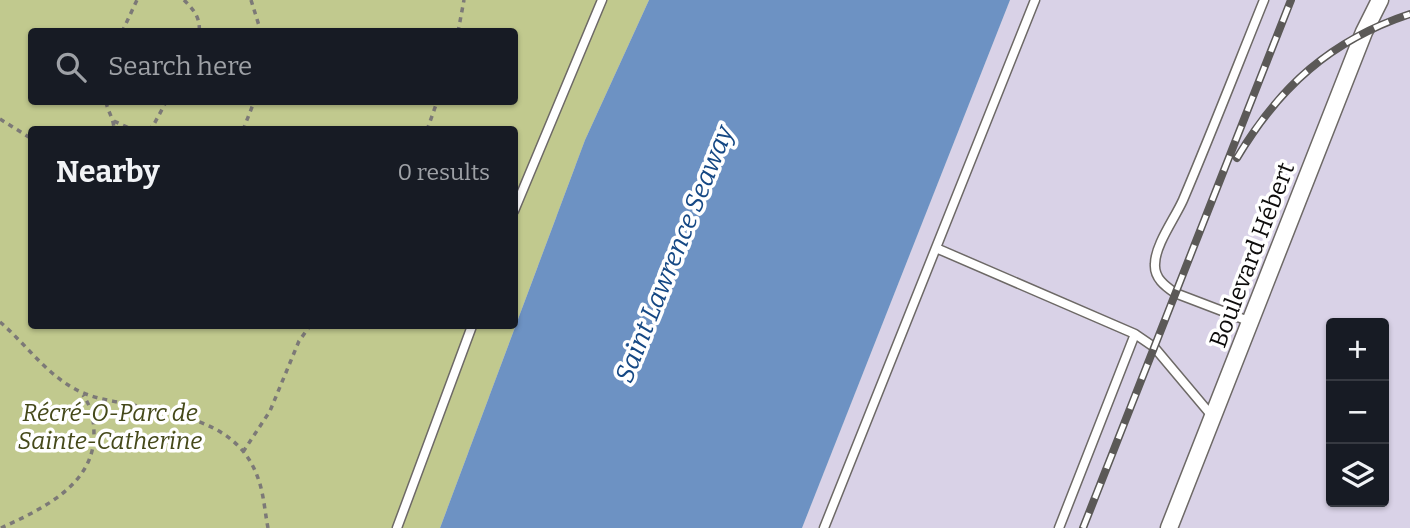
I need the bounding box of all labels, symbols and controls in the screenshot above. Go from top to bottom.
search box [28,28,518,105]
icon: search [52,48,90,86]
text: Search here [108,51,252,82]
water label: Saint Lawrence Seaway [609,120,741,387]
text: Nearby [56,154,160,190]
text: 0 results [397,158,490,186]
street label: Boulevard Hébert [1204,158,1300,352]
map controls [1326,318,1389,507]
button: + [1326,318,1389,381]
button: − [1326,381,1389,444]
park label: Récré-O-Parc de Sainte-Catherine [18,399,202,455]
button: layers [1326,444,1389,507]

